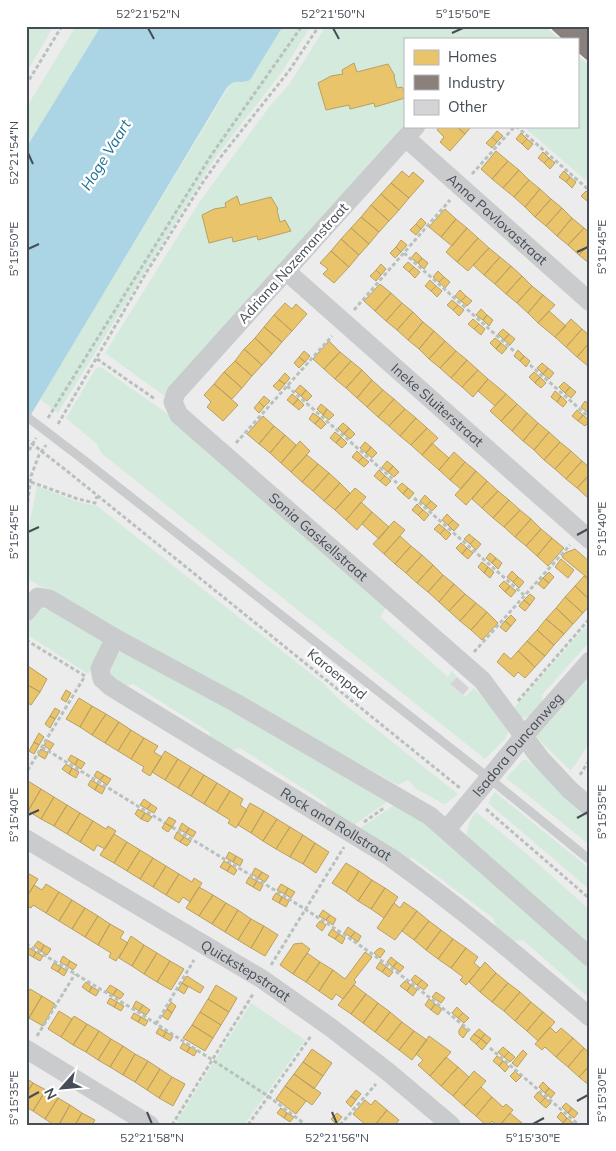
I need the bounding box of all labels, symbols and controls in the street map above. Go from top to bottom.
text: 52°21'52"N [116,6,180,21]
text: 52°21'50"N [301,6,365,21]
text: 5°15'50"E [436,6,490,21]
legend [404,38,578,128]
text: Homes [448,47,497,66]
text: Industry [448,73,505,92]
text: Other [448,97,488,116]
water label: Hoge Vaart [76,115,135,194]
text: 52°21'54"N [6,121,21,185]
street label: Anna Pavlovastraat [443,170,551,269]
street label: Adriana Nozemanstraat [234,199,352,327]
text: 5°15'45"E [594,220,609,274]
text: 5°15'50"E [6,222,21,276]
street label: Ineke Sluiterstraat [387,359,487,451]
street label: Sonia Gaskellstraat [265,489,372,585]
text: 5°15'40"E [594,502,609,556]
text: 5°15'45"E [6,505,21,559]
street label: Karoenpad [304,645,370,703]
street label: Isadora Duncanweg [469,689,567,800]
street label: Rock and Rollstraat [277,783,395,865]
text: 5°15'35"E [594,785,609,839]
text: 5°15'40"E [6,788,21,842]
street label: Quickstepstraat [197,936,294,1005]
north arrow [38,1064,88,1114]
text: 5°15'30"E [594,1068,609,1122]
text: 5°15'35"E [6,1071,21,1125]
text: N [40,1085,61,1103]
text: 52°21'58"N [120,1130,184,1145]
text: 52°21'56"N [305,1130,369,1145]
text: 5°15'30"E [506,1130,560,1145]

